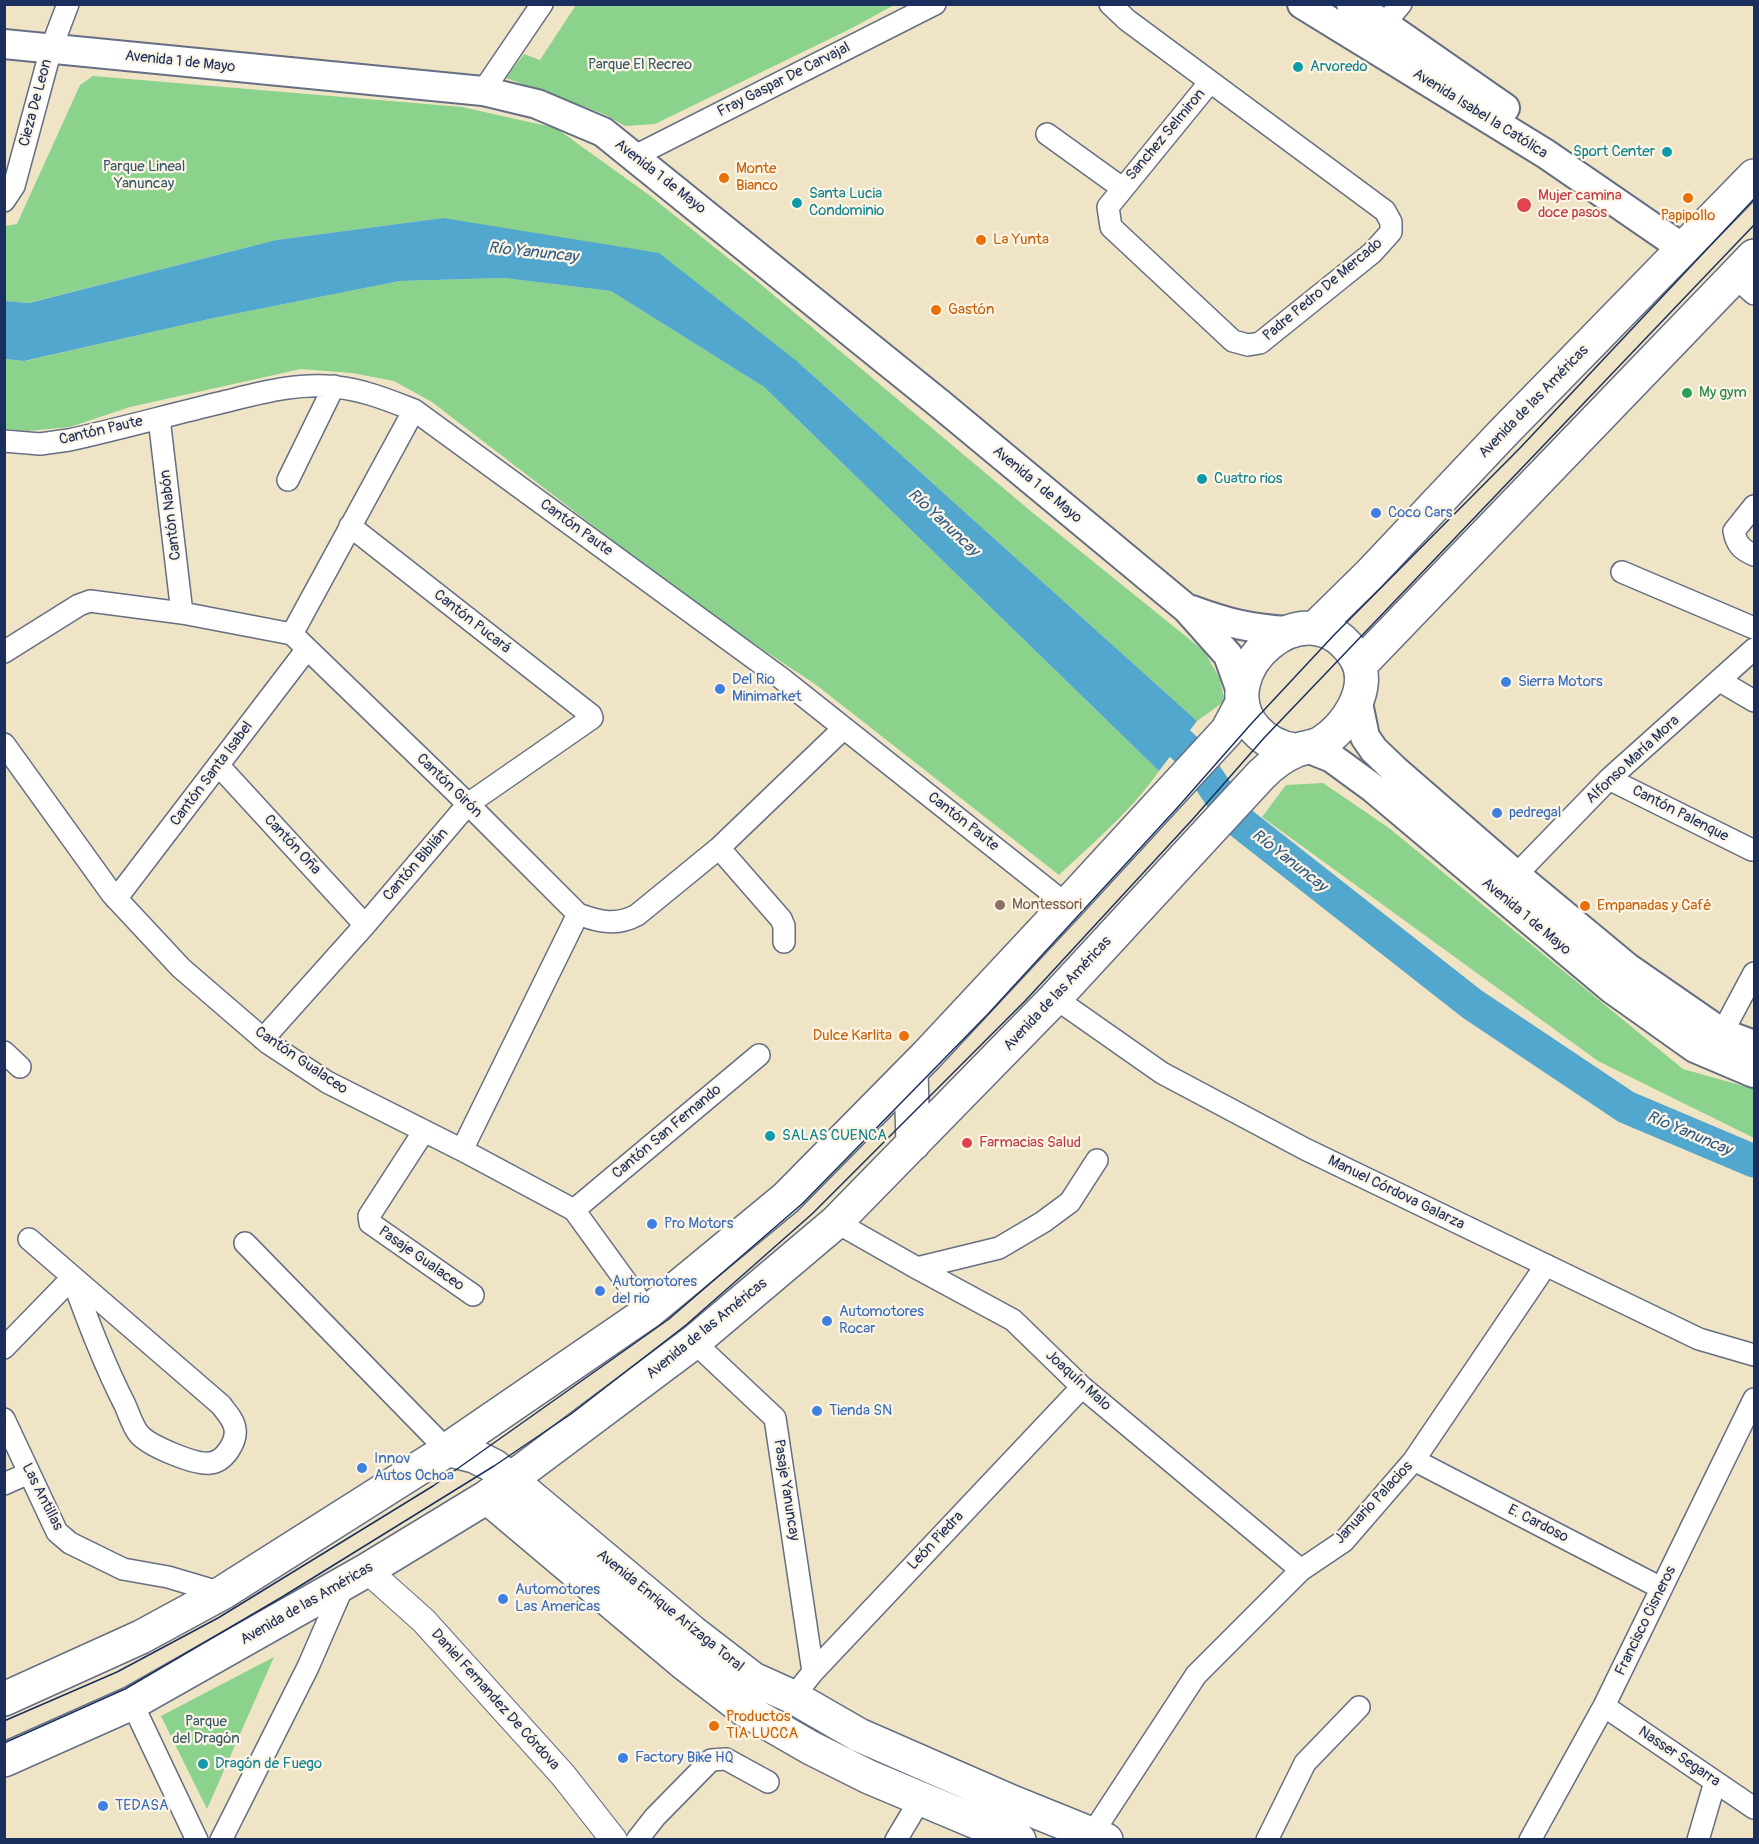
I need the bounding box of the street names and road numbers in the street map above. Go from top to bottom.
street label: Fray Gaspar De Carvajal [715,39,853,121]
street label: Avenida 1 de Mayo [124,47,236,77]
street label: Cieza De Leon [16,57,56,149]
street label: Avenida Isabel la Católica [1409,65,1551,163]
street label: Sanchez Selmiron [1122,86,1210,184]
street label: Avenida 1 de Mayo [611,136,709,218]
street label: Padre Pedro De Mercado [1260,235,1386,345]
street label: Avenida de las Américas [1475,342,1593,462]
street label: Cantón Paute [57,413,145,449]
street label: Avenida 1 de Mayo [989,442,1085,528]
street label: Cantón Nabón [157,469,185,561]
street label: Cantón Paute [536,496,616,560]
street label: Cantón Pucará [430,586,514,658]
street label: Alfonso María Mora [1582,712,1684,808]
street label: Cantón Santa Isabel [167,718,257,830]
street label: Cantón Girón [412,750,486,822]
street label: Cantón Palenque [1629,782,1731,846]
street label: Cantón Paute [924,789,1002,855]
street label: Cantón Oña [260,811,324,879]
street label: Cantón Biblián [380,825,452,905]
street label: Avenida 1 de Mayo [1478,874,1574,960]
street label: Avenida de las Américas [1000,933,1116,1055]
street label: Cantón Gualaceo [251,1023,351,1099]
street label: Cantón San Fernando [609,1081,725,1183]
street label: Manuel Córdova Galarza [1325,1152,1467,1234]
street label: Pasaje Gualaceo [375,1223,467,1295]
street label: Avenida de las Américas [643,1275,771,1383]
street label: Joaquín Malo [1041,1347,1115,1415]
street label: Pasaje Yanuncay [769,1438,803,1542]
street label: Januario Palacios [1331,1458,1417,1548]
street label: Las Antillas [17,1460,67,1534]
street label: E. Cardoso [1505,1501,1571,1547]
street label: León Piedra [904,1508,968,1574]
street label: Avenida Enrique Arízaga Toral [593,1546,747,1676]
street label: Avenida de las Américas [237,1559,377,1649]
street label: Francisco Cisneros [1612,1563,1680,1679]
street label: Daniel Fernandez De Córdova [427,1626,563,1774]
street label: Nasser Segarra [1635,1723,1723,1791]

